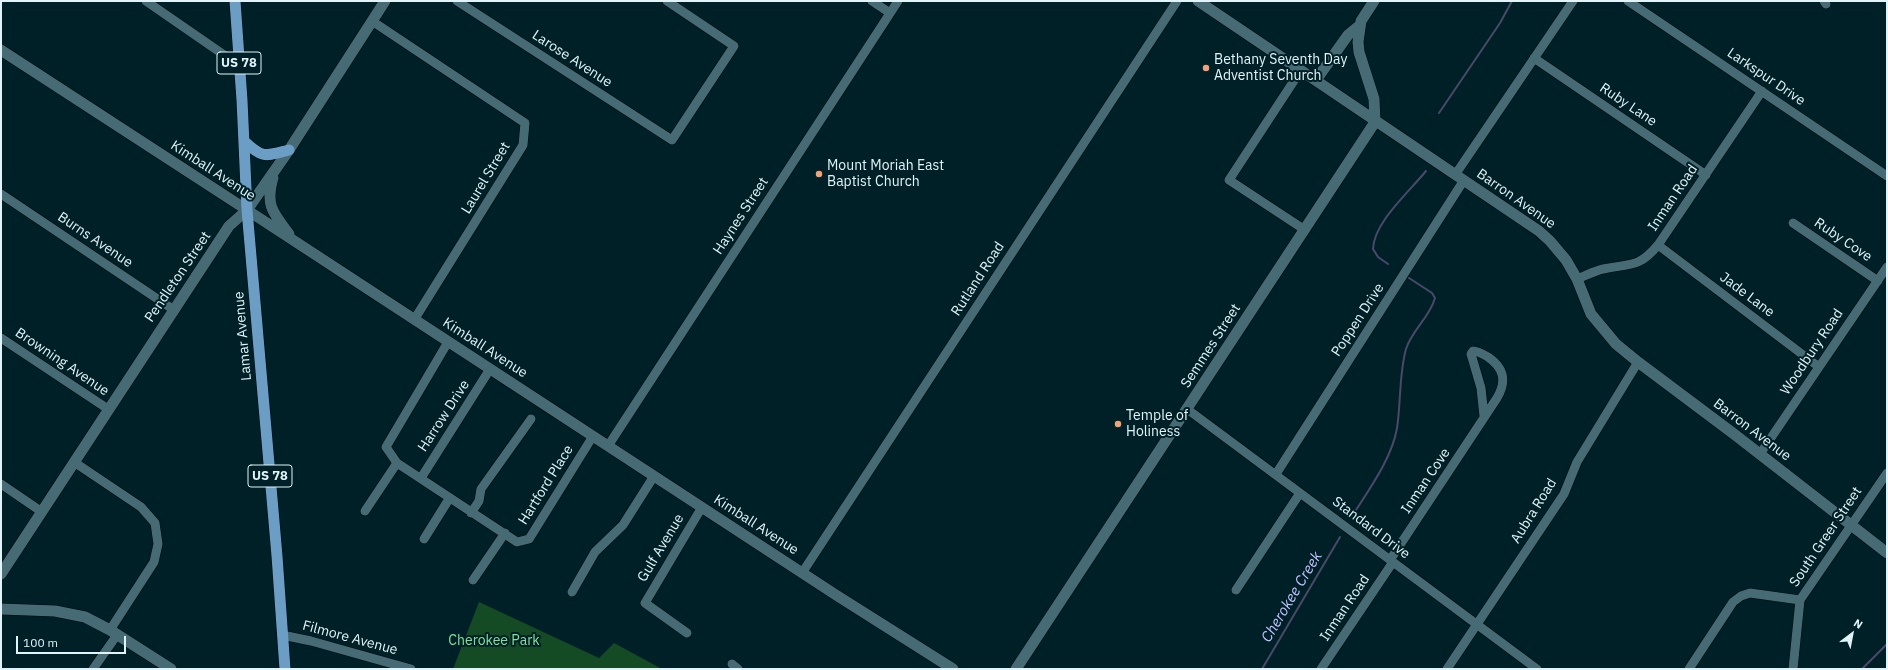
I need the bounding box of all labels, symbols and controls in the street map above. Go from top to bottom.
street label: Larose Avenue [529,27,615,91]
street label: Larkspur Drive [1724,45,1808,109]
road number: US 78 [217,52,261,74]
place label: Bethany Seventh Day Adventist Church [1214,52,1347,84]
marker: Bethany Seventh Day Adventist Church [1201,63,1211,73]
street label: Ruby Lane [1596,80,1660,130]
street label: Kimball Avenue [167,137,259,205]
street label: Laurel Street [458,139,514,217]
place label: Mount Moriah East Baptist Church [827,158,944,190]
street label: Inman Road [1645,162,1701,234]
street label: Barron Avenue [1473,166,1559,232]
marker: Mount Moriah East Baptist Church [814,169,824,179]
street label: Haynes Street [710,174,772,258]
street label: Burns Avenue [54,209,136,271]
street label: Ruby Cove [1811,215,1875,265]
street label: Pendleton Street [141,228,215,326]
street label: Rutland Road [948,239,1008,319]
street label: Jade Lane [1716,269,1778,321]
street label: Poppen Drive [1328,280,1388,360]
street label: Lamar Avenue [231,291,255,381]
street label: Semmes Street [1178,301,1244,391]
street label: Woodbury Road [1777,306,1847,398]
street label: Kimball Avenue [439,314,531,382]
street label: Browning Avenue [12,324,112,400]
street label: Harrow Drive [415,377,473,455]
street label: Barron Avenue [1710,395,1794,465]
place label: Temple of Holiness [1126,408,1188,440]
marker: Temple of Holiness [1113,419,1123,429]
street label: Hartford Place [515,442,577,528]
street label: Inman Cove [1398,445,1454,517]
road number: US 78 [248,465,292,487]
street label: Aubra Road [1508,476,1560,546]
street label: South Greer Street [1786,484,1866,590]
street label: Kimball Avenue [710,491,802,559]
street label: Standard Drive [1329,493,1413,563]
street label: Gulf Avenue [634,511,688,585]
water label: Cherokee Creek [1258,548,1326,646]
street label: Inman Road [1317,572,1373,644]
north arrow [1832,614,1872,654]
text: N [1851,616,1865,632]
street label: Filmore Avenue [300,617,400,659]
scale bar [18,628,128,654]
park label: Cherokee Park [448,633,540,649]
text: 100 m [23,635,58,650]

